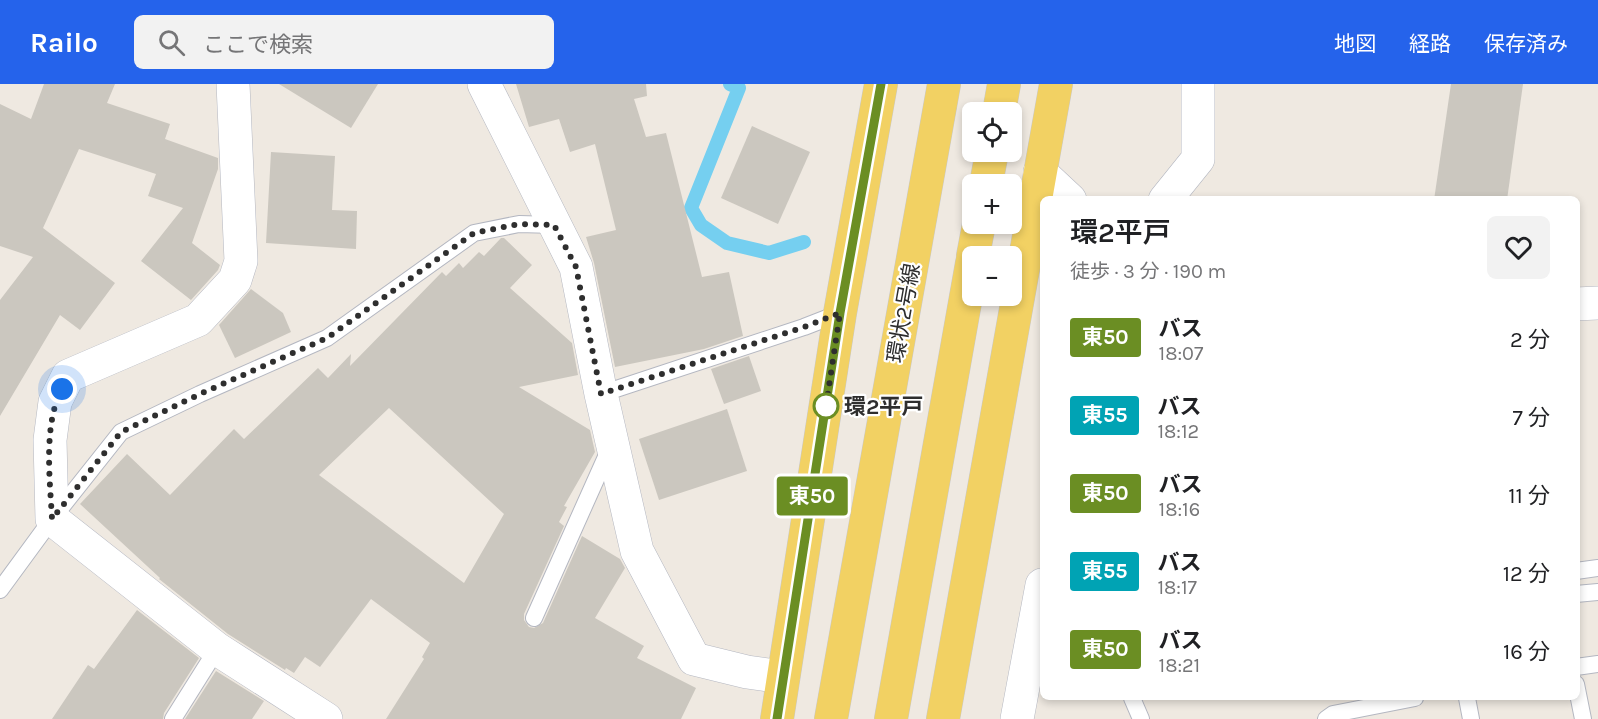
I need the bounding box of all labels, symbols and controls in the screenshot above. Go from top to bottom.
search box [134,15,554,69]
text: Railo [30,26,98,59]
icon: search [155,26,188,59]
text: ここで検索 [203,32,313,58]
text: 地図 [1334,32,1376,56]
text: 経路 [1409,32,1451,56]
text: 保存済み [1484,32,1568,56]
map controls [962,102,1022,306]
button: locate [962,102,1022,162]
button: + [962,174,1022,234]
text: 環2平戸 [1070,216,1171,249]
button: heart [1487,216,1550,279]
button: − [962,246,1022,306]
text: 徒歩 · 3 分 · 190 m [1070,260,1226,283]
street label: 環状2号線 [882,261,926,365]
text: バス [1159,316,1203,342]
text: 東50 [1082,325,1129,349]
text: 2 分 [1510,327,1550,353]
text: 18:07 [1159,342,1203,365]
your location [47,374,77,404]
marker: 環2平戸 [813,393,839,419]
place label: 環2平戸 [844,394,923,420]
text: バス [1157,394,1201,420]
text: 東55 [1082,403,1127,427]
text: 7 分 [1512,405,1550,431]
text: 18:12 [1157,420,1199,443]
text: バス [1159,472,1203,498]
line badge: 東50 [778,476,846,516]
text: 東50 [1082,481,1129,505]
text: 11 分 [1508,483,1550,509]
text: 東50 [789,484,835,508]
text: 18:16 [1159,498,1200,521]
text: バス [1157,550,1201,576]
text: 東55 [1082,559,1127,583]
text: 12 分 [1503,561,1550,587]
text: 18:17 [1157,576,1197,599]
text: バス [1159,628,1203,654]
text: 東50 [1082,637,1129,661]
text: 16 分 [1503,639,1550,665]
text: 18:21 [1159,654,1200,677]

